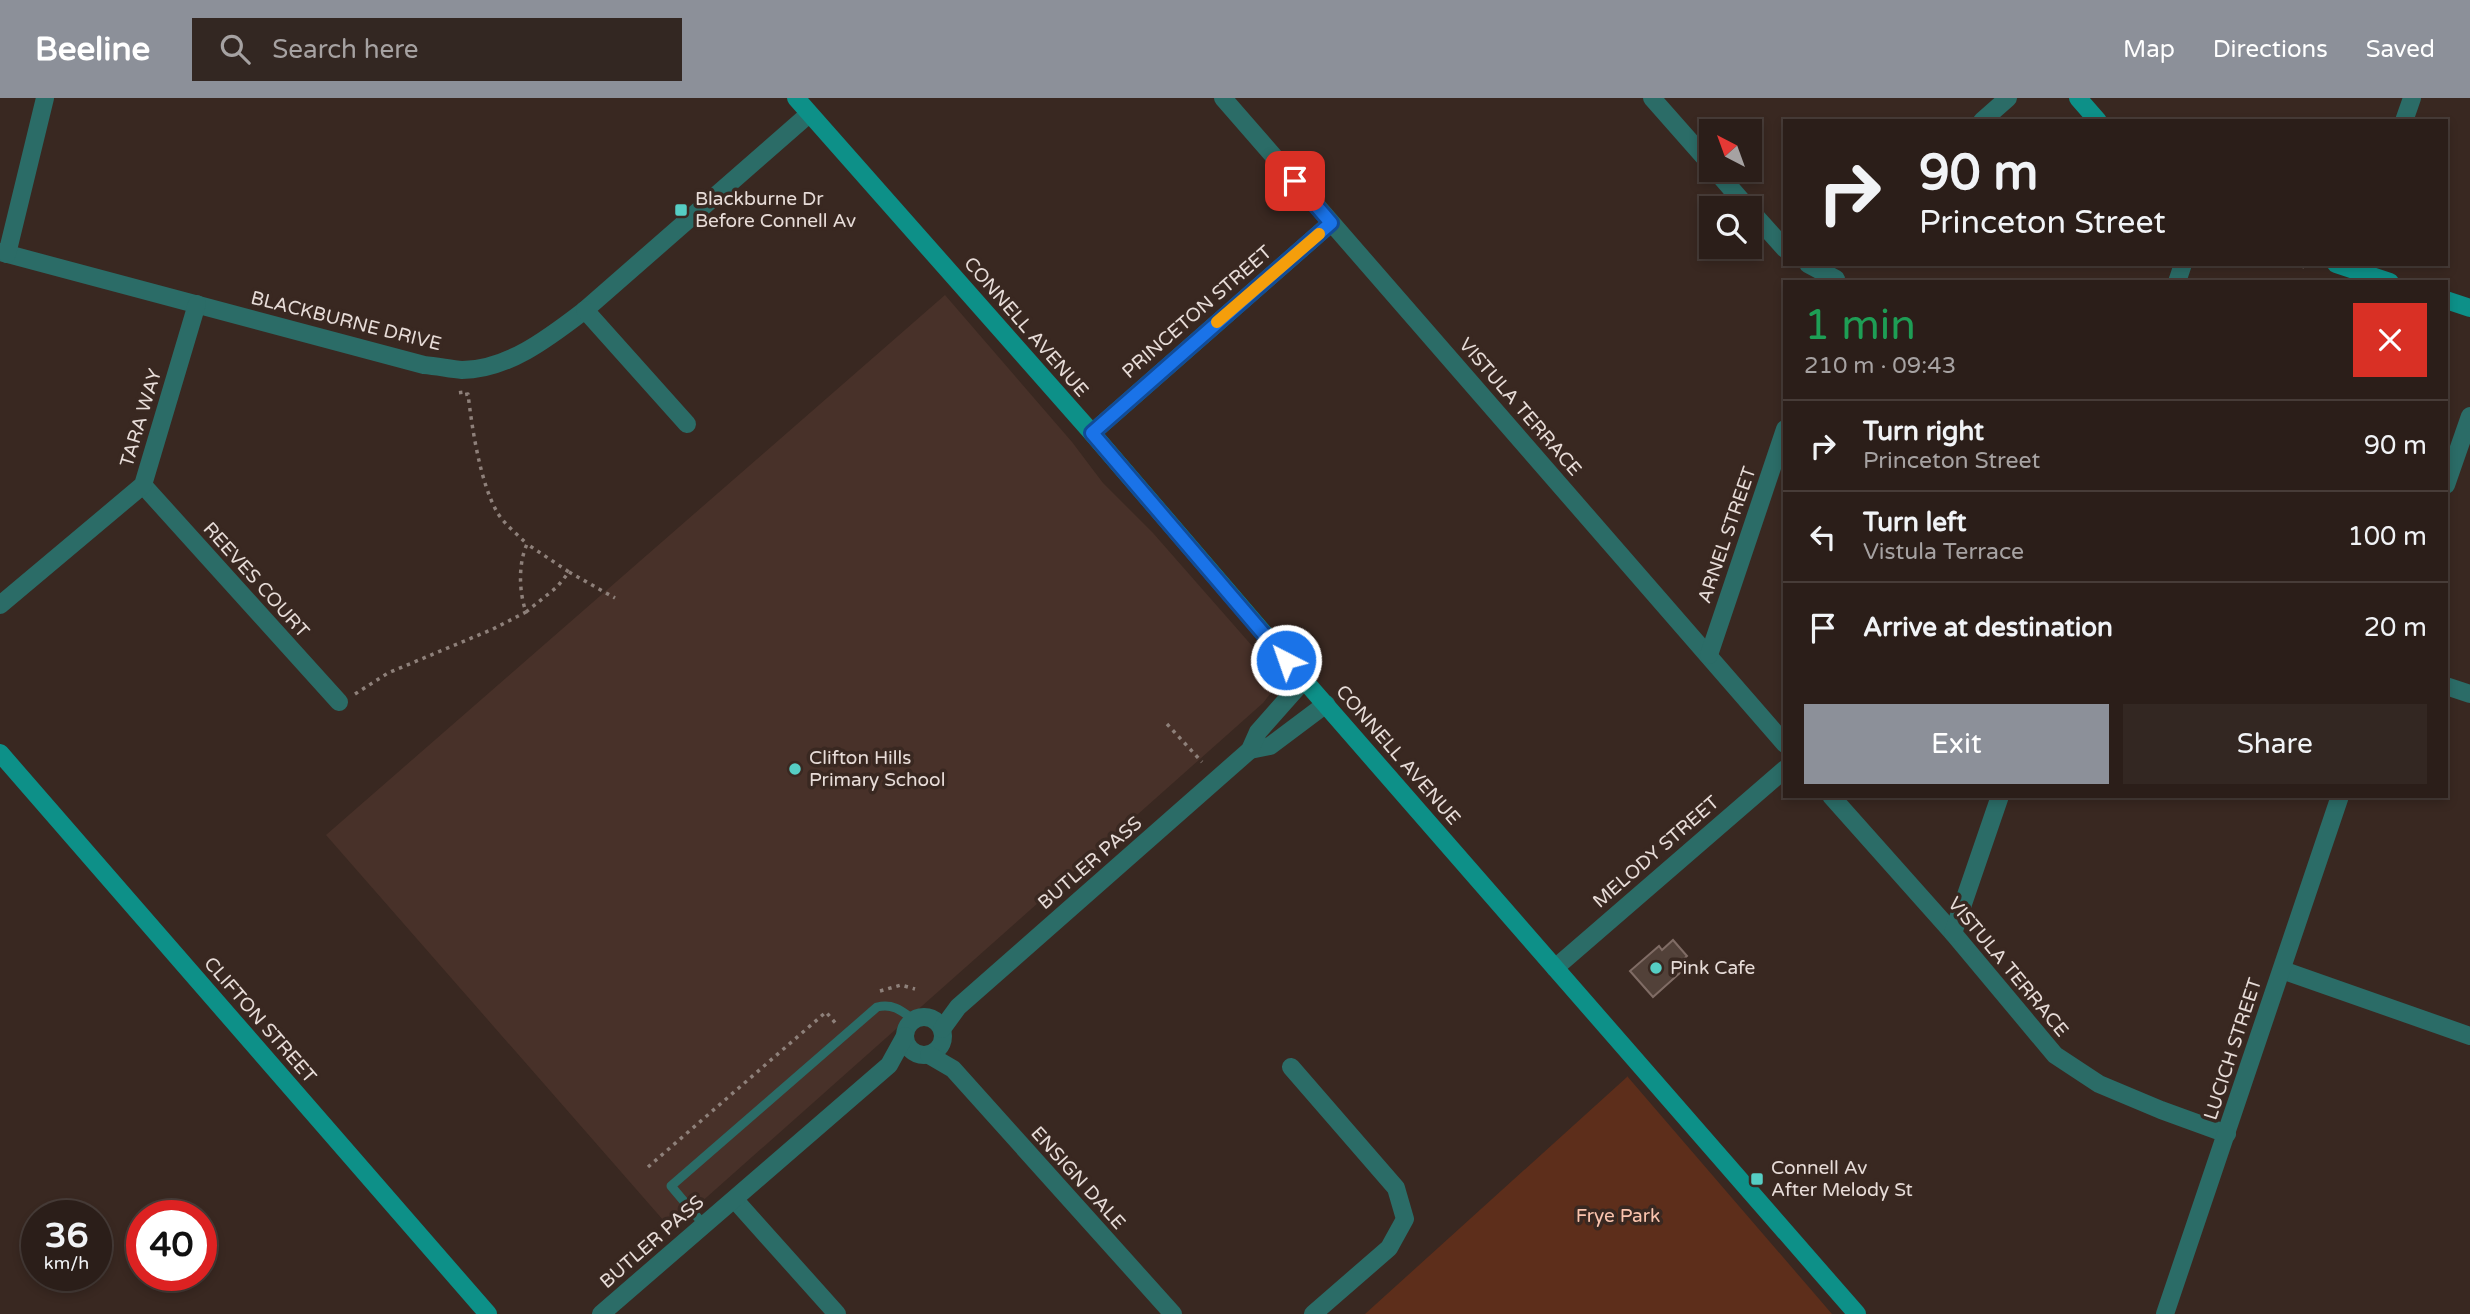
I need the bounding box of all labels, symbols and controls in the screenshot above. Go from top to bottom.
search box [192,18,682,81]
text: Beeline [35,30,150,69]
icon: search [216,30,254,68]
text: Search here [272,34,418,65]
text: Map [2123,35,2175,64]
text: Directions [2213,35,2328,64]
text: Saved [2366,35,2435,64]
north arrow [1699,119,1762,182]
map controls [1699,119,1762,259]
text: 90 m [1919,144,2038,203]
icon: right [1804,147,1895,238]
pin [1265,151,1325,211]
icon: arrive [1276,162,1314,200]
place label: Blackburne Dr Before Connell Av [695,188,856,232]
button: search [1699,196,1762,259]
marker: Blackburne Dr Before Connell Av [673,202,689,218]
text: Princeton Street [1919,204,2166,242]
street label: PRINCETON STREET [1118,241,1277,383]
street label: CONNELL AVENUE [959,253,1093,401]
street label: BLACKBURNE DRIVE [248,287,444,355]
text: 1 min [1804,300,1916,351]
button: close [2353,303,2427,377]
street label: VISTULA TERRACE [1454,334,1586,480]
text: 210 m · 09:43 [1804,352,1956,380]
street label: TARA WAY [116,366,166,470]
text: Turn right [1863,416,1984,447]
icon: right [1804,427,1842,465]
text: 90 m [2364,430,2427,461]
text: Princeton Street [1863,447,2040,475]
street label: ARNEL STREET [1693,463,1761,606]
text: Turn left [1863,507,1966,538]
street label: REEVES COURT [198,518,314,642]
icon: left [1804,518,1842,556]
text: 100 m [2347,521,2427,552]
text: Vistula Terrace [1863,538,2024,566]
icon: arrive [1804,609,1842,647]
text: Arrive at destination [1863,612,2113,643]
text: 20 m [2364,612,2427,643]
position arrow [1249,623,1323,697]
street label: CONNELL AVENUE [1331,681,1465,829]
button: Exit [1804,704,2109,784]
button: Share [2123,704,2427,784]
place label: Clifton Hills Primary School [809,747,945,791]
marker: Clifton Hills Primary School [787,761,803,777]
street label: MELODY STREET [1589,791,1724,913]
street label: BUTLER PASS [1034,812,1146,914]
street label: VISTULA TERRACE [1943,893,2073,1041]
street label: CLIFTON STREET [199,952,321,1088]
place label: Pink Cafe [1670,957,1755,979]
marker: Pink Cafe [1648,960,1664,976]
street label: LUCICH STREET [2200,975,2266,1123]
street label: ENSIGN DALE [1026,1122,1130,1234]
place label: Connell Av After Melody St [1771,1157,1913,1201]
marker: Connell Av After Melody St [1749,1171,1765,1187]
street label: BUTLER PASS [596,1191,708,1293]
speed limit sign: 40 [126,1200,217,1291]
park label: Frye Park [1576,1205,1660,1227]
text: 36 [45,1215,88,1257]
text: km/h [44,1252,89,1274]

